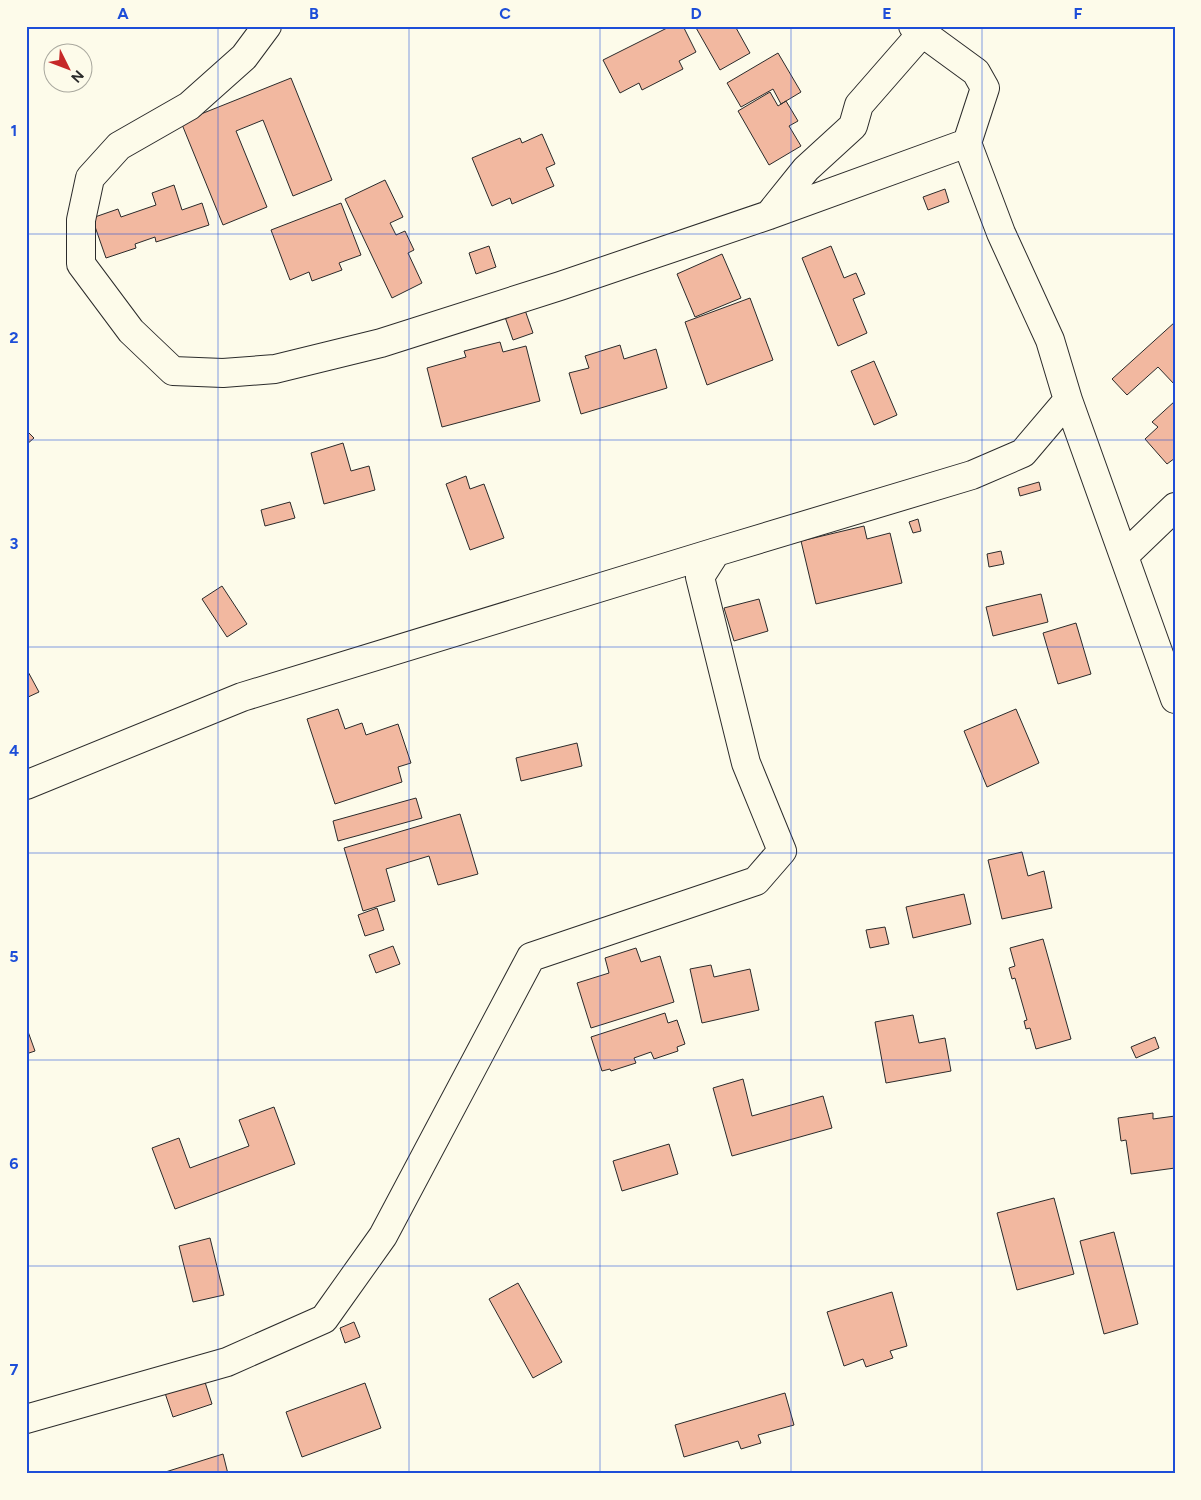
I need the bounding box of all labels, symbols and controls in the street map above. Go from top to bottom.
text: A [117,4,129,23]
text: B [309,4,319,23]
text: C [499,4,511,23]
text: D [690,4,702,23]
text: E [882,4,892,23]
text: F [1074,4,1083,23]
north arrow [42,42,92,92]
text: N [67,67,87,86]
text: 1 [11,121,17,140]
text: 2 [9,328,19,347]
text: 3 [10,534,19,553]
text: 4 [9,741,19,760]
text: 5 [9,947,19,966]
text: 6 [9,1154,19,1173]
text: 7 [10,1360,19,1379]

